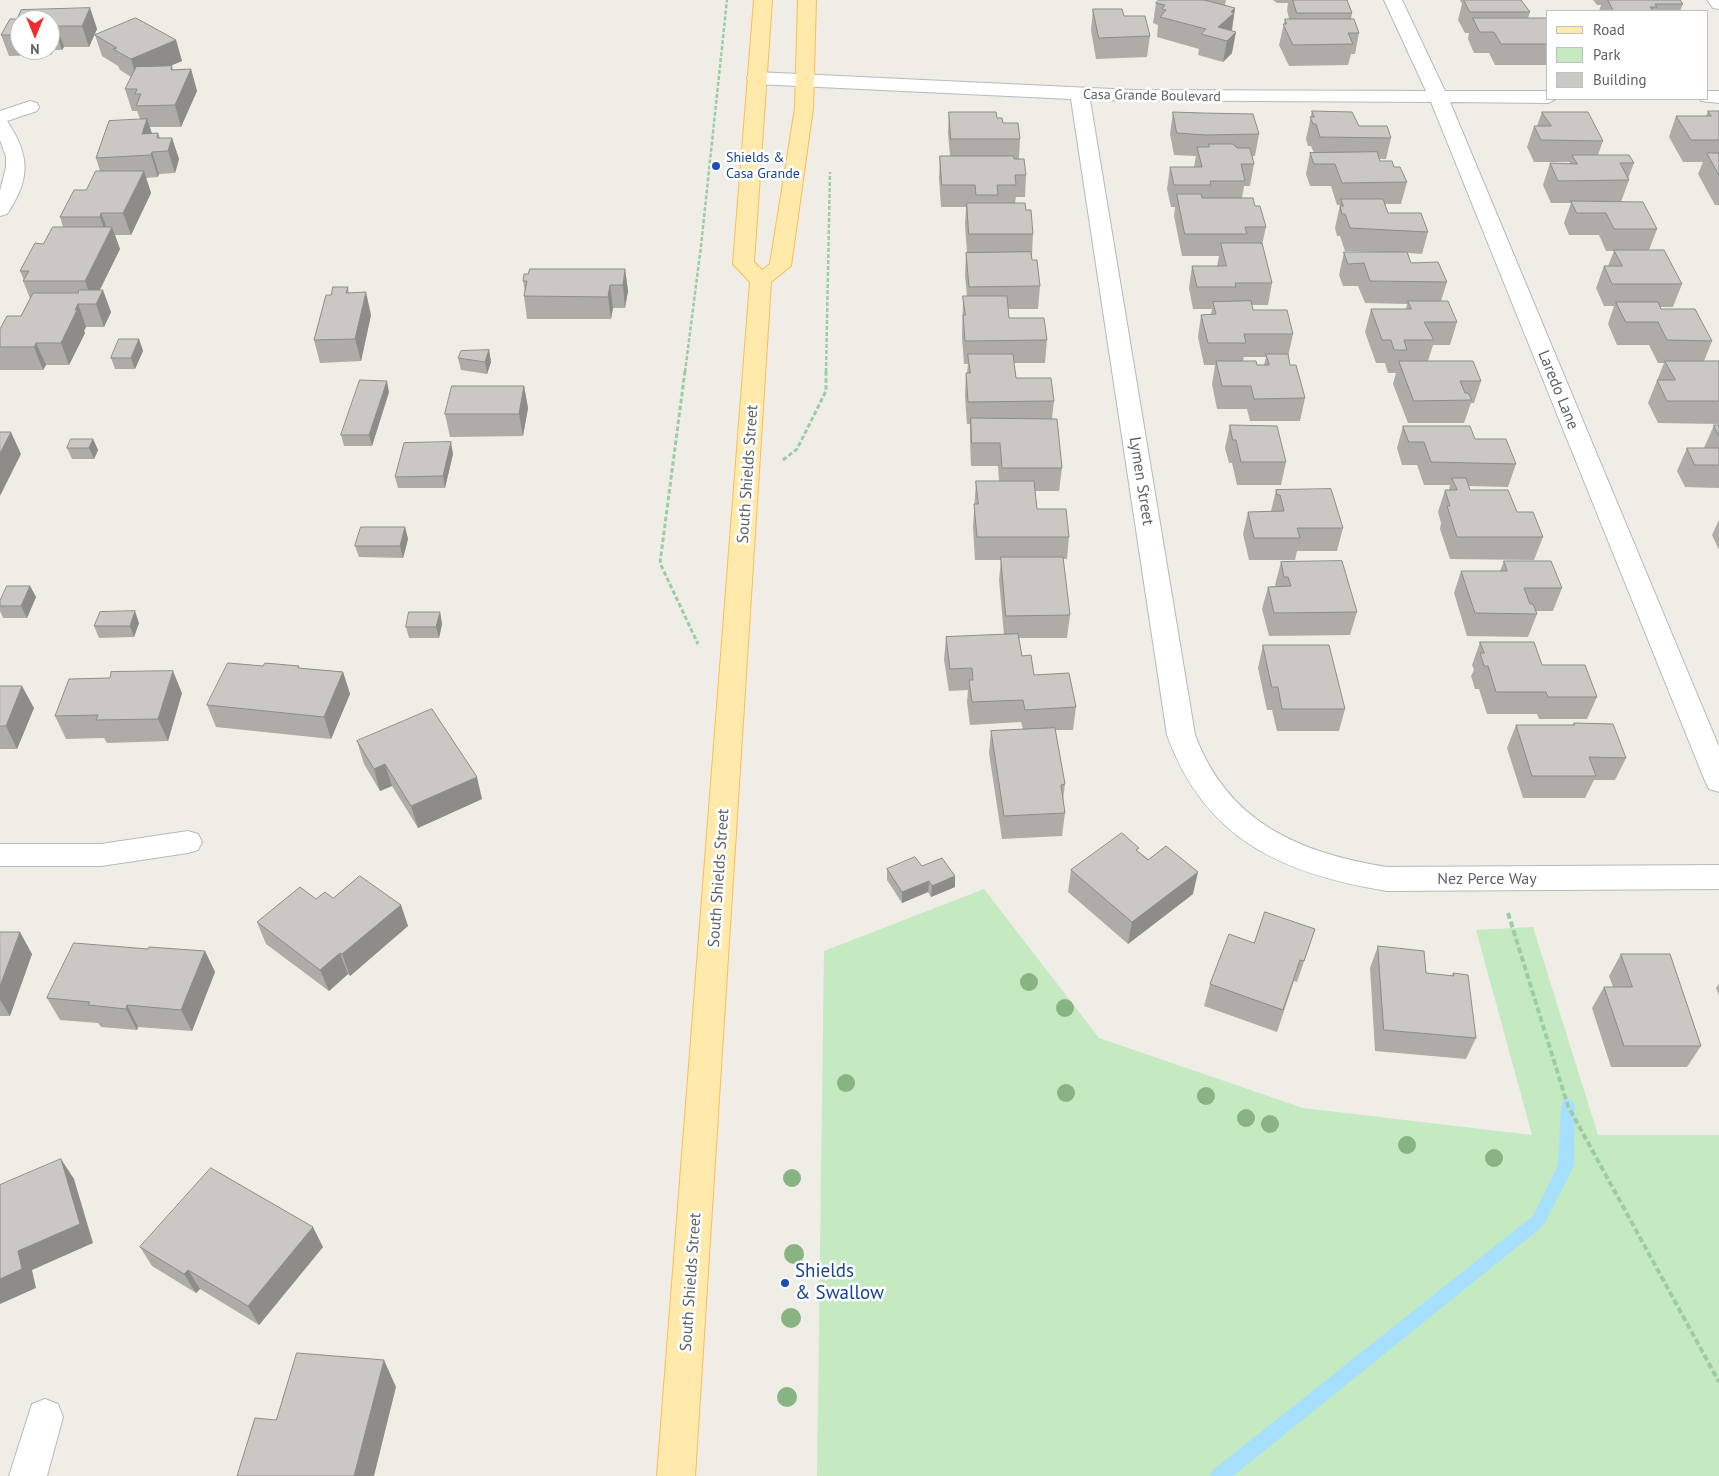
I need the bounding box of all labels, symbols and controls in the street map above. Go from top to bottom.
north arrow [10,10,60,60]
legend [1546,10,1709,100]
text: Road [1593,20,1625,39]
text: N [30,40,40,58]
text: Park [1593,45,1621,64]
text: Building [1593,70,1647,89]
street label: Casa Grande Boulevard [1083,86,1221,106]
place label: Shields & Casa Grande [726,150,800,182]
marker: Shields & Casa Grande [710,160,722,172]
street label: Laredo Lane [1533,348,1583,432]
street label: South Shields Street [734,404,762,544]
street label: Lymen Street [1125,435,1157,527]
street label: South Shields Street [705,808,733,948]
street label: Nez Perce Way [1437,869,1537,889]
street label: South Shields Street [677,1212,705,1352]
place label: Shields & Swallow [795,1261,884,1305]
marker: Shields & Swallow [779,1277,791,1289]

